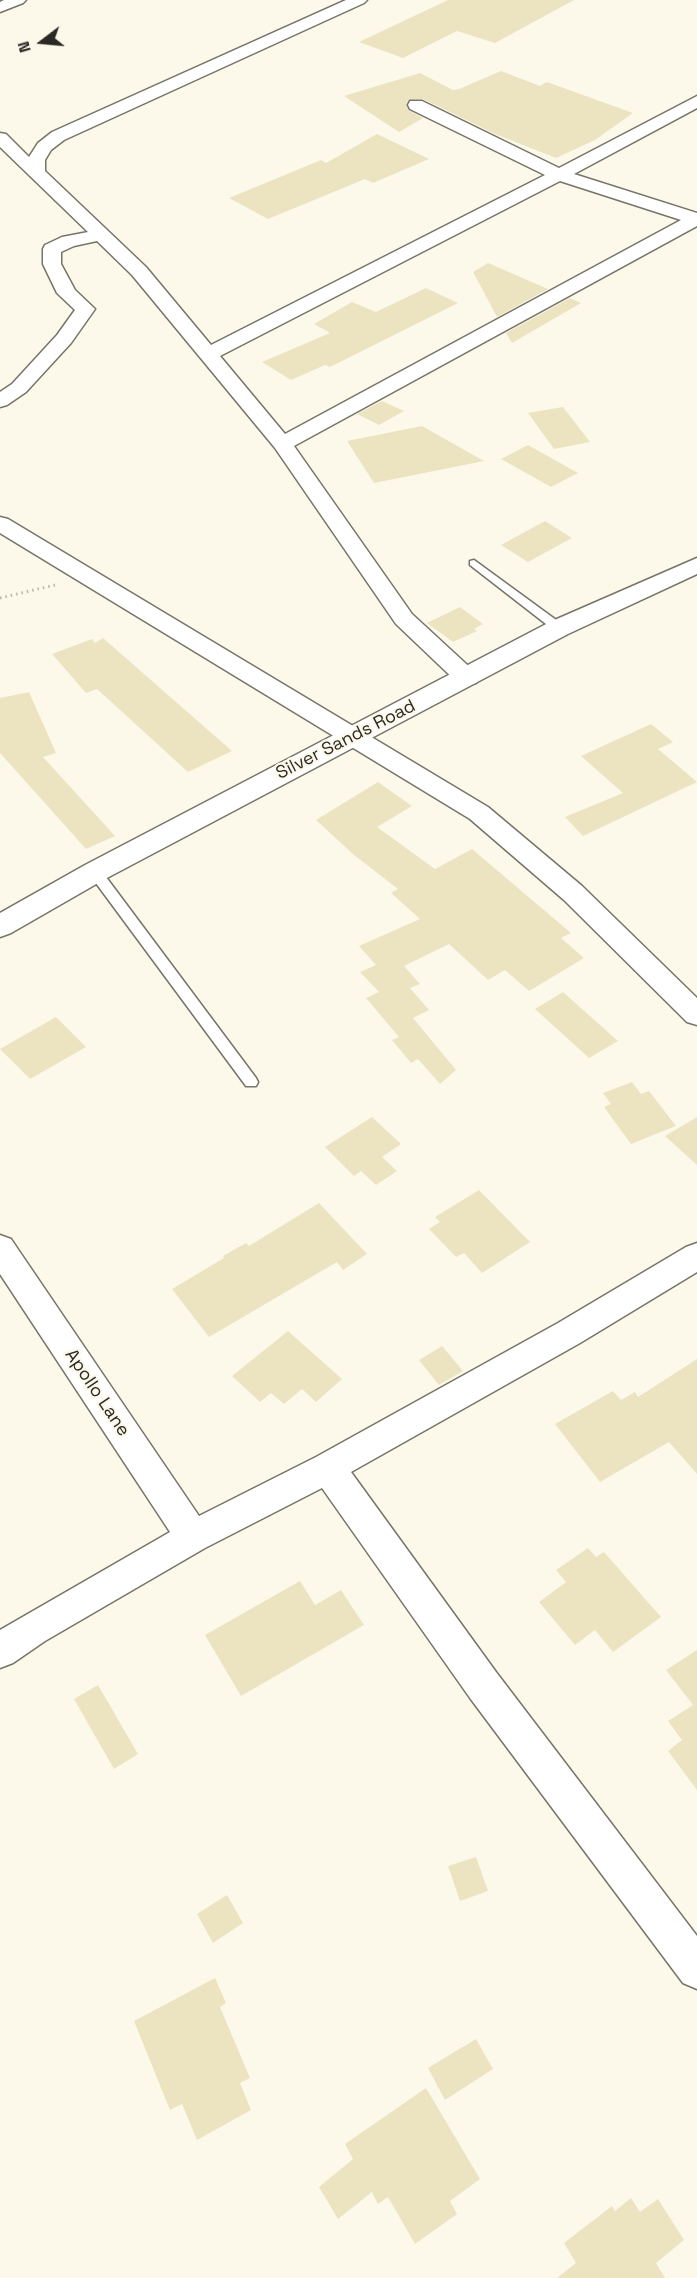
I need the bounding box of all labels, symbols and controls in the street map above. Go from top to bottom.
north arrow [12,12,72,72]
text: N [13,39,36,55]
street label: Silver Sands Road [273,696,419,784]
street label: Apollo Lane [60,1345,134,1441]

